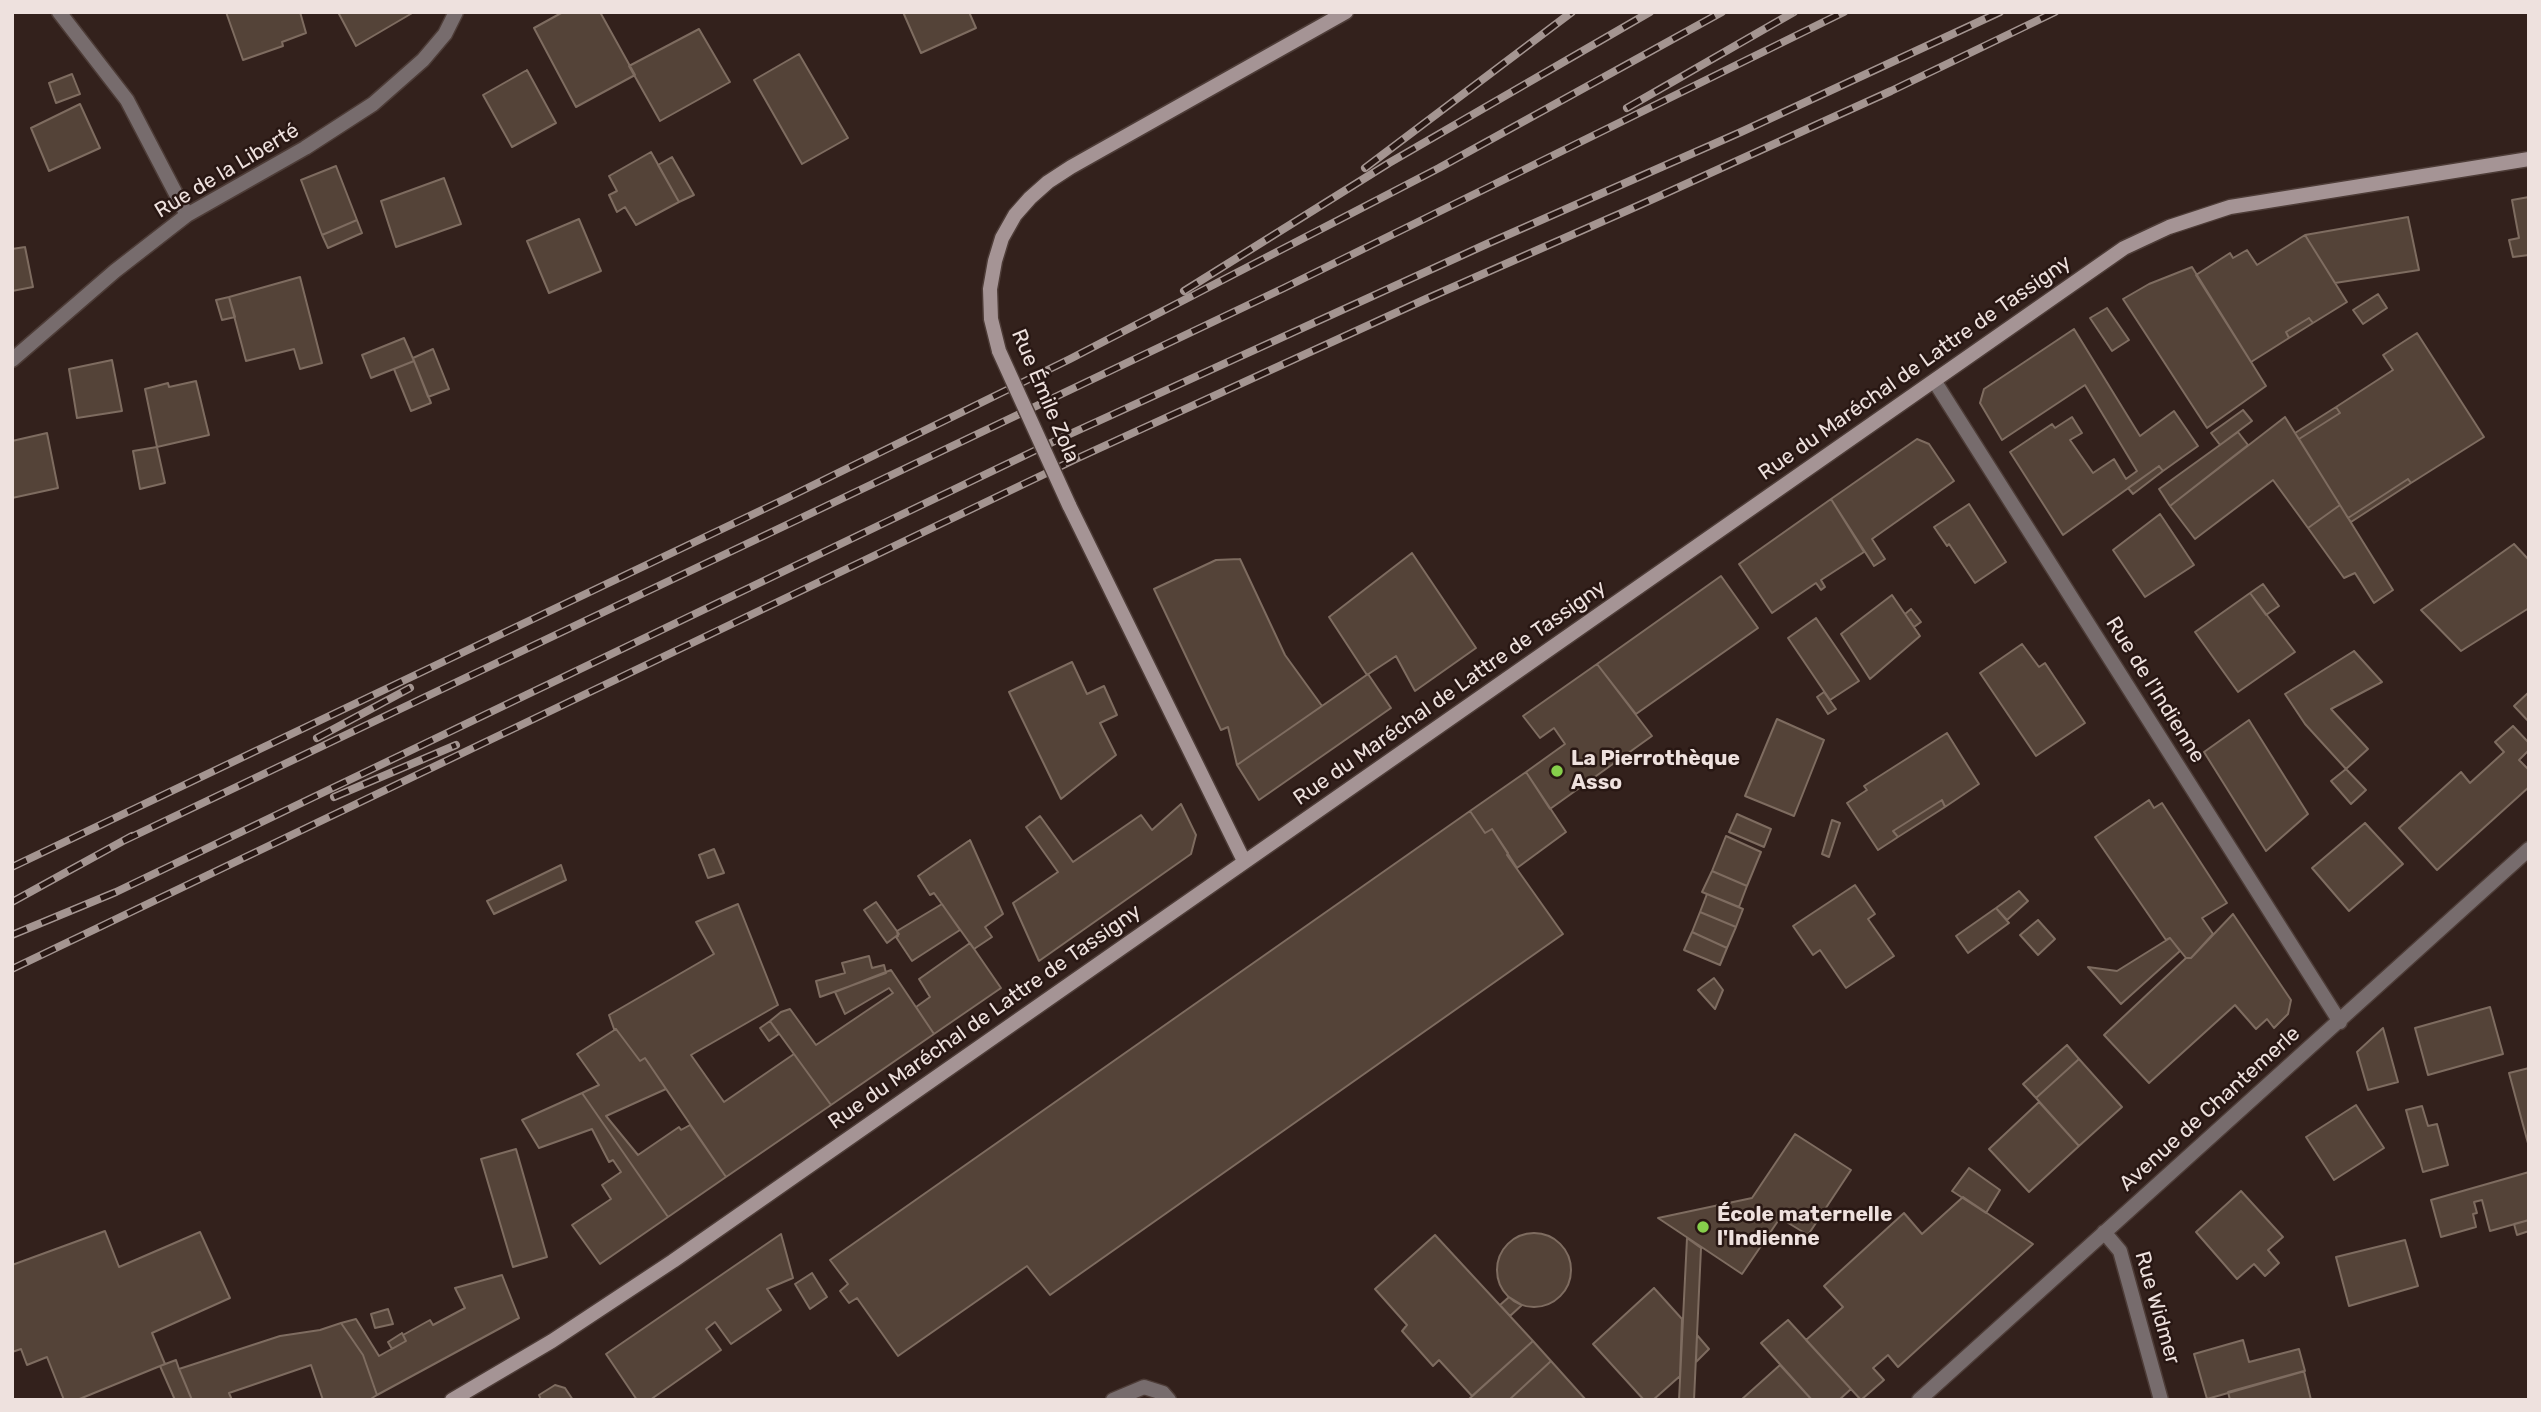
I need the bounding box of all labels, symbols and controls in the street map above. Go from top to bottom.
street label: Rue de la Liberté [150,118,304,224]
street label: Rue du Maréchal de Lattre de Tassigny [1754,250,2076,486]
street label: Rue Émile Zola [1006,325,1084,467]
street label: Rue du Maréchal de Lattre de Tassigny [1289,575,1611,811]
street label: Rue de l'Indienne [2100,612,2210,768]
place label: La Pierrothèque Asso [1571,746,1740,796]
marker: La Pierrothèque Asso [1549,763,1565,779]
street label: Rue du Maréchal de Lattre de Tassigny [824,899,1146,1135]
street label: Avenue de Chantemerle [2115,1021,2305,1197]
place label: École maternelle l'Indienne [1717,1202,1892,1252]
marker: École maternelle l'Indienne [1695,1219,1711,1235]
street label: Rue Widmer [2129,1249,2185,1367]

